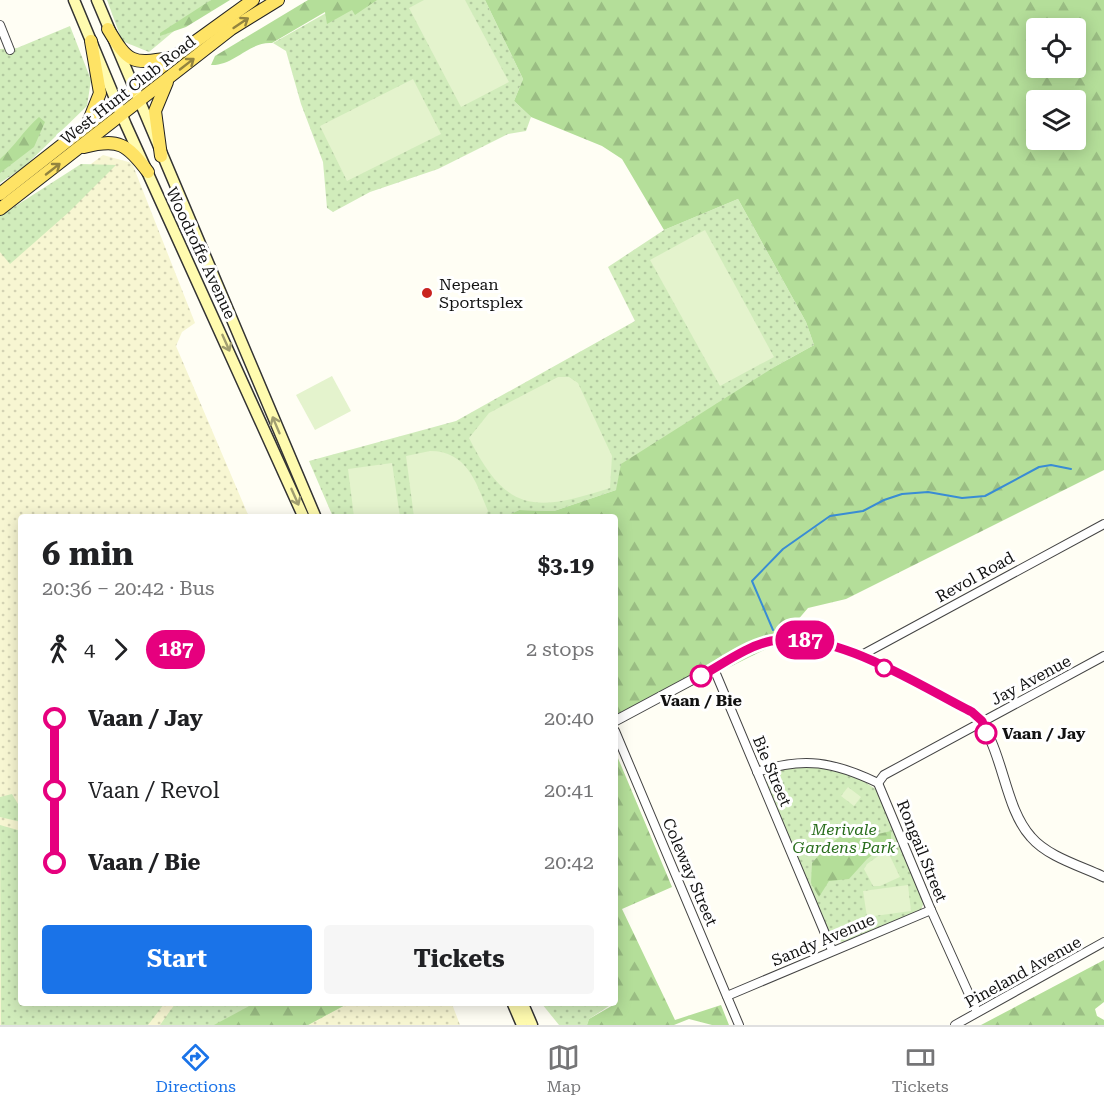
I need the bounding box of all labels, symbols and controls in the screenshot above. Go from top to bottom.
one-way arrow [232,17,249,29]
map controls [1026,18,1086,150]
button: locate [1026,18,1086,78]
street label: West Hunt Club Road [57,32,199,148]
one-way arrow [179,58,195,71]
button: layers [1026,90,1086,150]
one-way arrow [45,162,61,175]
street label: Woodroffe Avenue [162,184,240,322]
place label: Nepean Sportsplex [439,275,524,312]
marker: Nepean Sportsplex [420,286,434,300]
one-way arrow [221,334,232,352]
one-way arrow [270,416,281,435]
one-way arrow [289,487,301,505]
text: 6 min [42,534,134,573]
street label: Revol Road [933,548,1017,606]
text: $3.19 [538,553,594,578]
text: 20:36 – 20:42 · Bus [42,576,214,600]
line badge: 187 [770,620,840,660]
text: 187 [787,628,823,652]
icon: walk [42,633,75,666]
icon: forward [104,633,137,666]
text: 4 [84,637,95,661]
text: 187 [158,637,193,661]
text: 2 stops [526,637,594,661]
street label: Jay Avenue [988,651,1074,709]
unlabelled marker [875,659,893,677]
marker: Vaan / Bie [690,665,712,687]
place label: Vaan / Bie [660,691,742,710]
text: Vaan / Jay [88,706,203,731]
text: 20:40 [544,706,594,730]
marker: Vaan / Jay [975,722,997,744]
place label: Vaan / Jay [1002,724,1086,743]
street label: Bie Street [749,733,795,809]
text: Vaan / Revol [88,778,220,803]
text: 20:41 [544,778,594,802]
street label: Rongail Street [893,797,951,905]
street label: Coleway Street [659,815,721,929]
park label: Merivale Gardens Park [793,820,896,857]
text: Vaan / Bie [88,850,200,875]
text: 20:42 [544,850,594,874]
street label: Sandy Avenue [769,910,878,970]
button: Start [42,925,312,994]
button: Tickets [324,925,594,994]
street label: Pineland Avenue [962,932,1085,1012]
tab: Directions [155,1041,236,1096]
tab: Map [547,1041,581,1096]
tab: Tickets [892,1041,949,1096]

